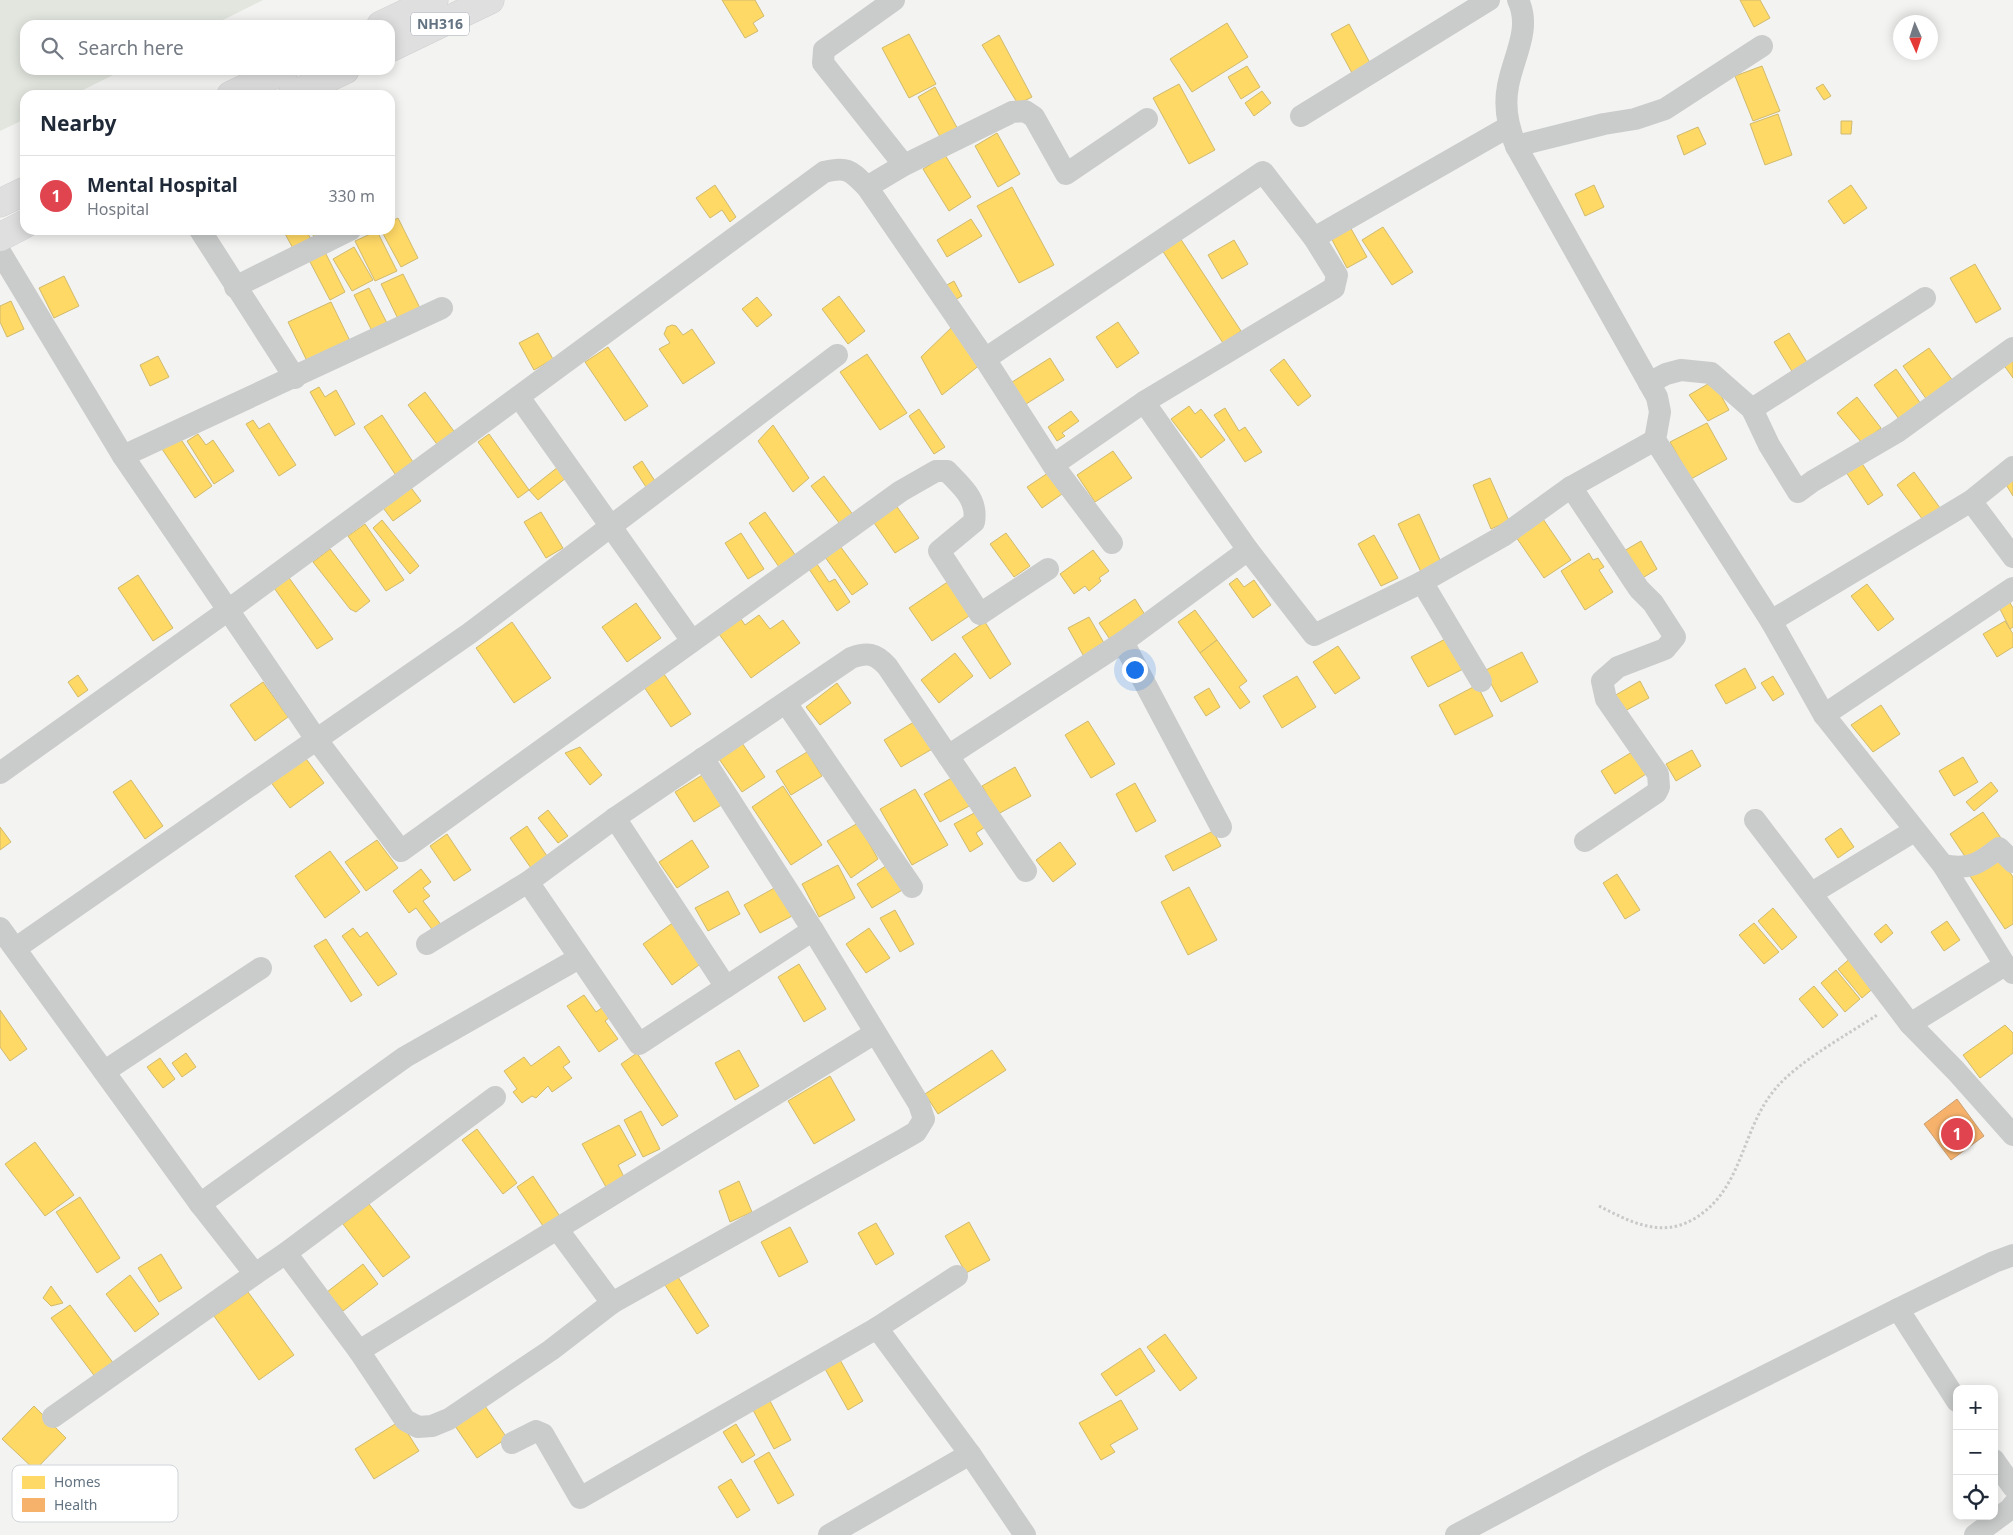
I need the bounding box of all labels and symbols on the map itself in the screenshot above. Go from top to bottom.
road number: NH316 [411,12,469,36]
north arrow [1893,15,1938,60]
your location [1122,657,1148,683]
pin: 1 [1941,1115,1973,1153]
legend [12,1465,178,1522]
text: Homes [54,1472,101,1491]
text: Health [54,1495,97,1514]

